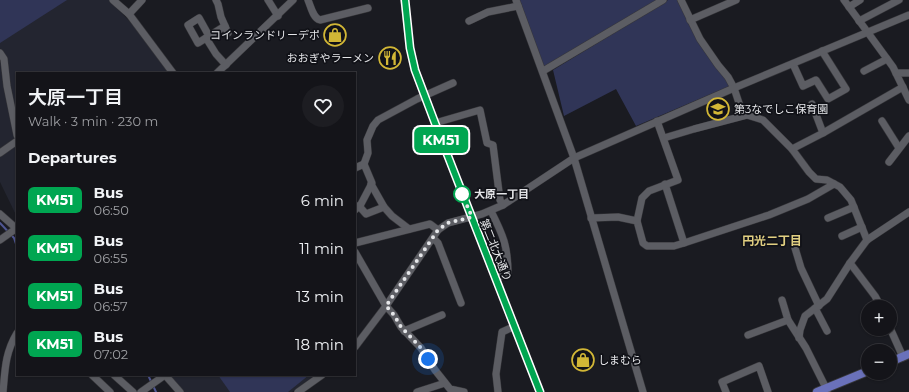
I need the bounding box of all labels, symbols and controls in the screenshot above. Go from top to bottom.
shop icon: コインランドリーデポ [322,22,348,48]
place label: コインランドリーデポ [210,28,320,42]
restaurant icon: おおぎやラーメン [377,45,403,71]
place label: おおぎやラーメン [286,51,374,65]
button: heart [302,85,344,127]
text: 大原一丁目 [28,86,123,109]
school or university icon: 第3なでしこ保育園 [705,96,731,122]
place label: 第3なでしこ保育園 [734,102,828,116]
text: Walk · 3 min · 230 m [28,113,158,129]
line badge: KM51 [413,127,469,153]
text: KM51 [422,131,460,149]
text: Departures [28,148,117,167]
text: Bus [94,183,123,202]
marker: 大原一丁目 [453,185,471,203]
place label: 大原一丁目 [474,187,529,201]
text: KM51 [36,191,74,209]
text: 6 min [301,191,344,210]
text: 06:50 [94,202,129,218]
street label: 第二北大通り [477,217,515,283]
text: Bus [94,231,123,250]
district label: 円光二丁目 [742,233,802,248]
text: KM51 [36,239,74,257]
text: 11 min [299,239,344,258]
text: 06:55 [94,250,128,266]
text: Bus [94,279,123,298]
text: KM51 [36,287,74,305]
text: 13 min [296,287,344,306]
text: 06:57 [94,298,128,314]
map controls [861,300,897,380]
button: + [861,300,897,336]
text: Bus [94,327,123,346]
text: KM51 [36,335,74,353]
text: 18 min [295,335,344,354]
button: − [861,344,897,380]
text: 07:02 [94,346,128,362]
shop icon: しまむら [570,347,596,373]
your location [418,349,438,369]
place label: しまむら [598,353,642,367]

